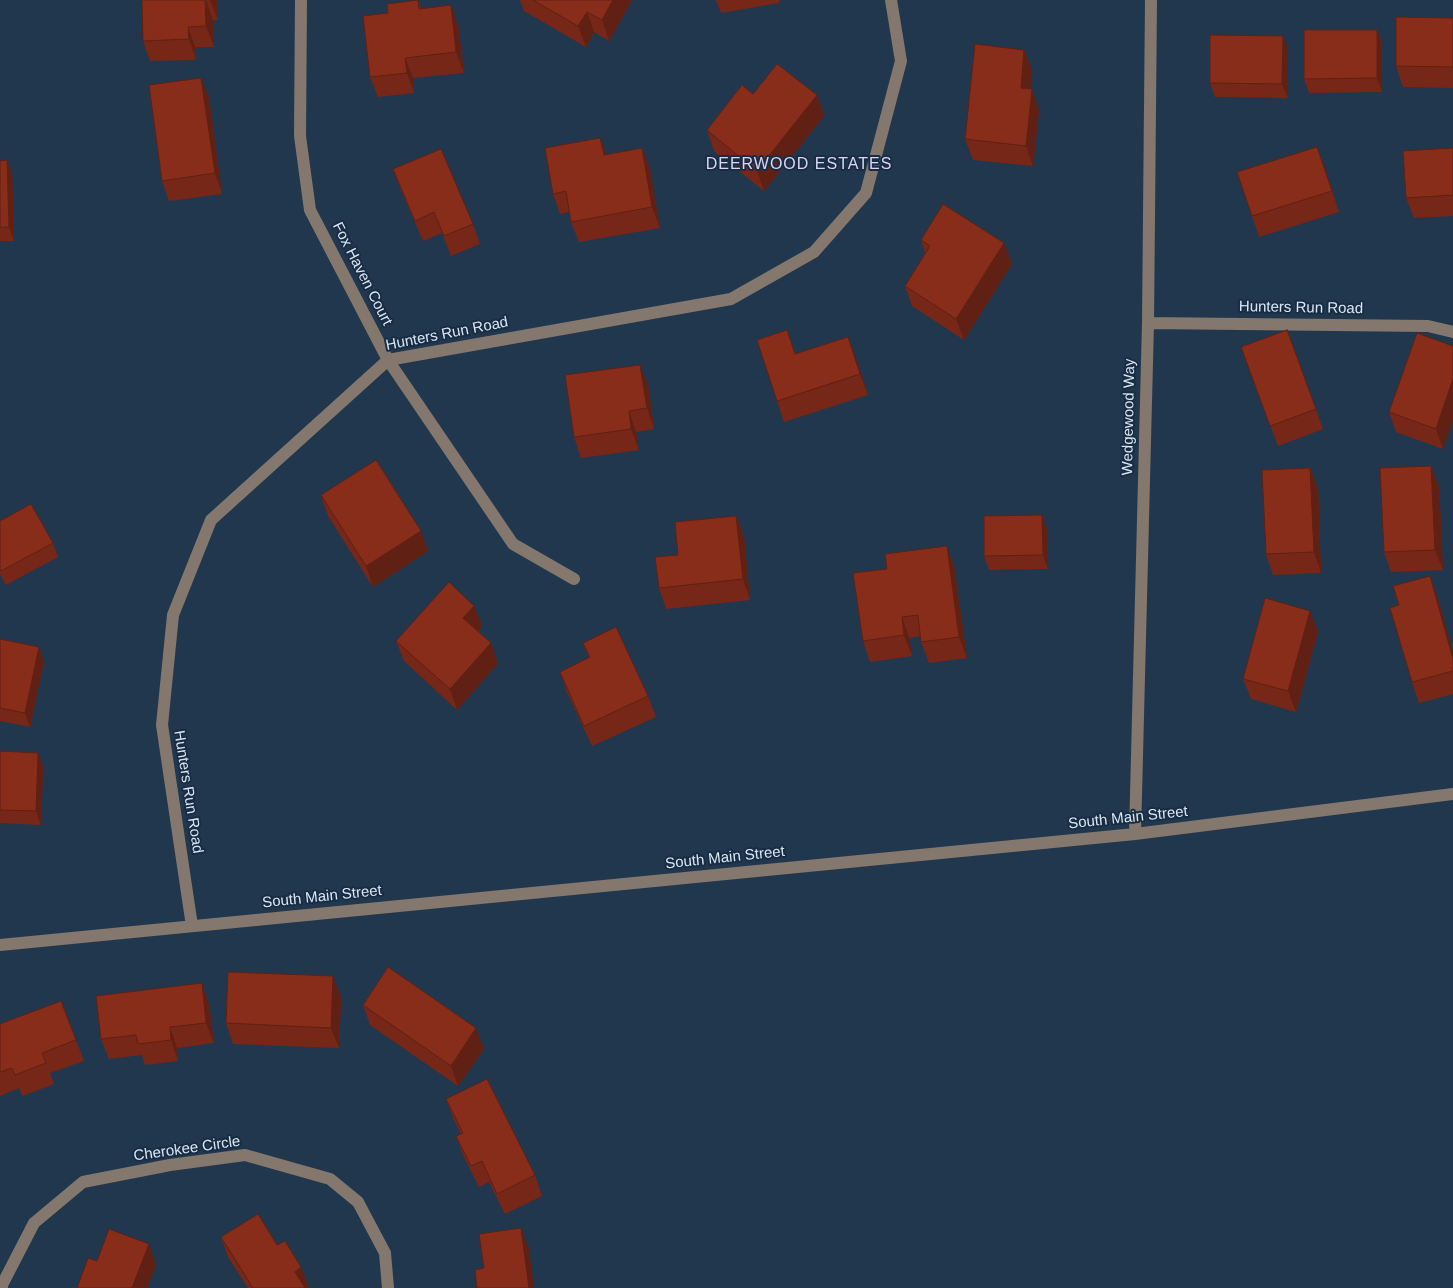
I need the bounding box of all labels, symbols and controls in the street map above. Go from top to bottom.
district label: DEERWOOD ESTATES [704,155,894,175]
street label: Fox Haven Court [328,219,396,329]
street label: Hunters Run Road [1239,298,1363,318]
street label: Hunters Run Road [384,313,510,355]
street label: Wedgewood Way [1119,358,1139,476]
street label: Hunters Run Road [169,729,207,855]
street label: South Main Street [1067,803,1189,833]
street label: South Main Street [664,843,786,873]
street label: South Main Street [261,882,383,912]
street label: Cherokee Circle [132,1133,242,1165]

